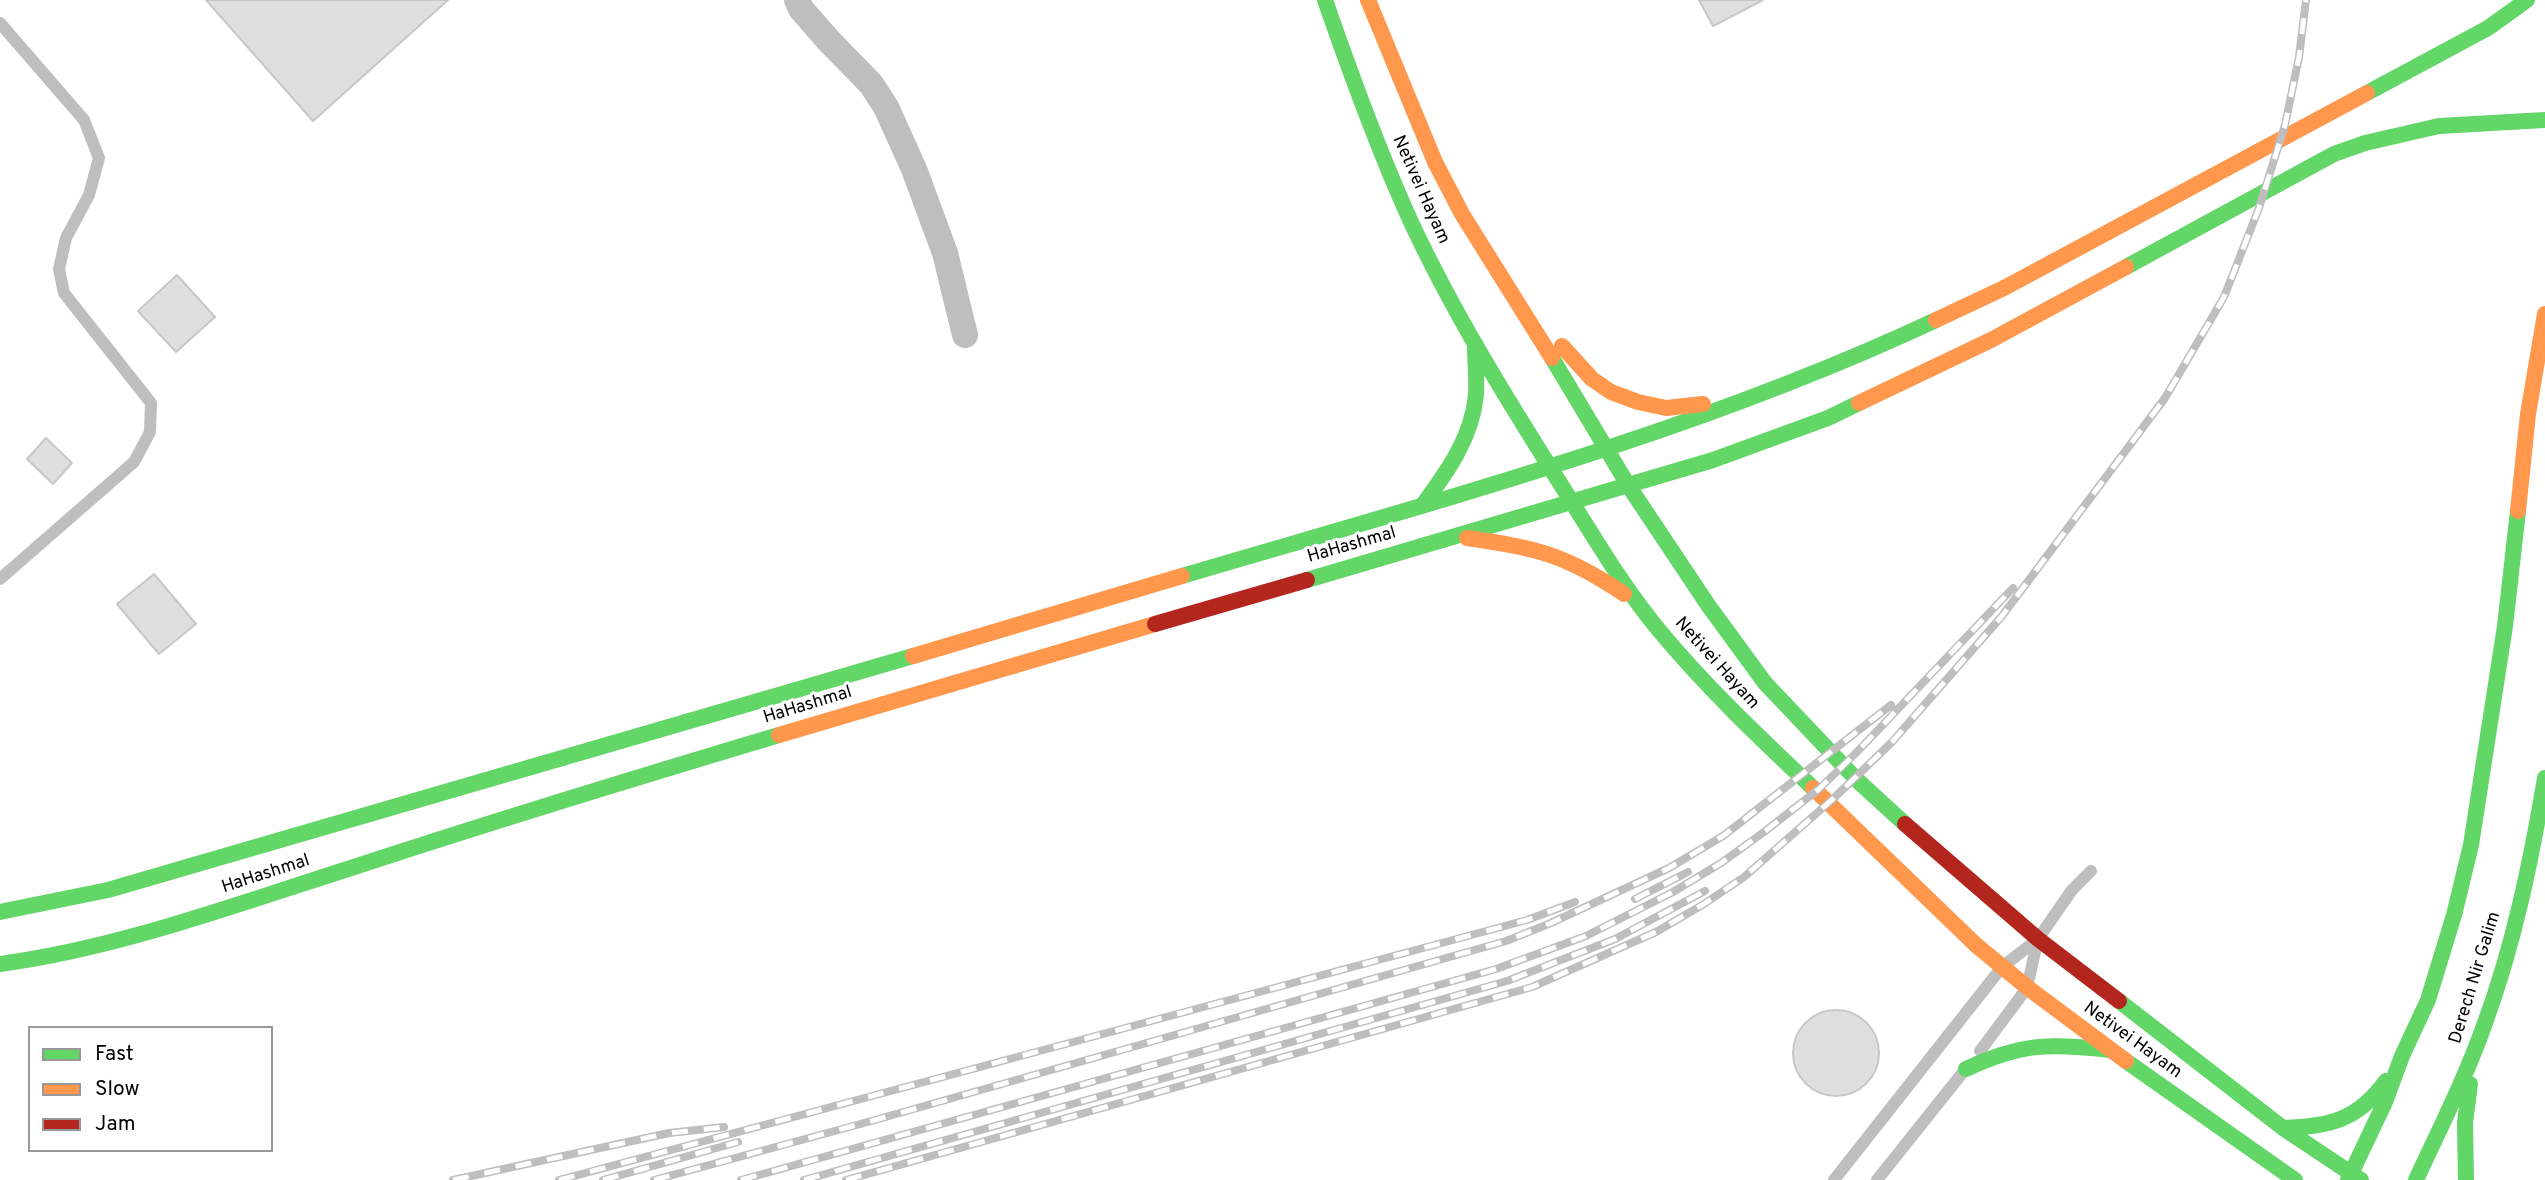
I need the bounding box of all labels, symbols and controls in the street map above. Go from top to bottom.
street label: Netivei Hayam [1386,132,1454,248]
street label: HaHashmal [1305,523,1399,569]
street label: Netivei Hayam [1669,613,1763,715]
street label: HaHashmal [761,682,855,730]
street label: HaHashmal [219,851,313,899]
street label: Derech Nir Galim [2446,909,2506,1047]
street label: Netivei Hayam [2079,998,2185,1084]
legend [28,1026,273,1152]
text: Fast [95,1041,134,1068]
text: Slow [95,1076,140,1103]
text: Jam [95,1111,136,1138]

